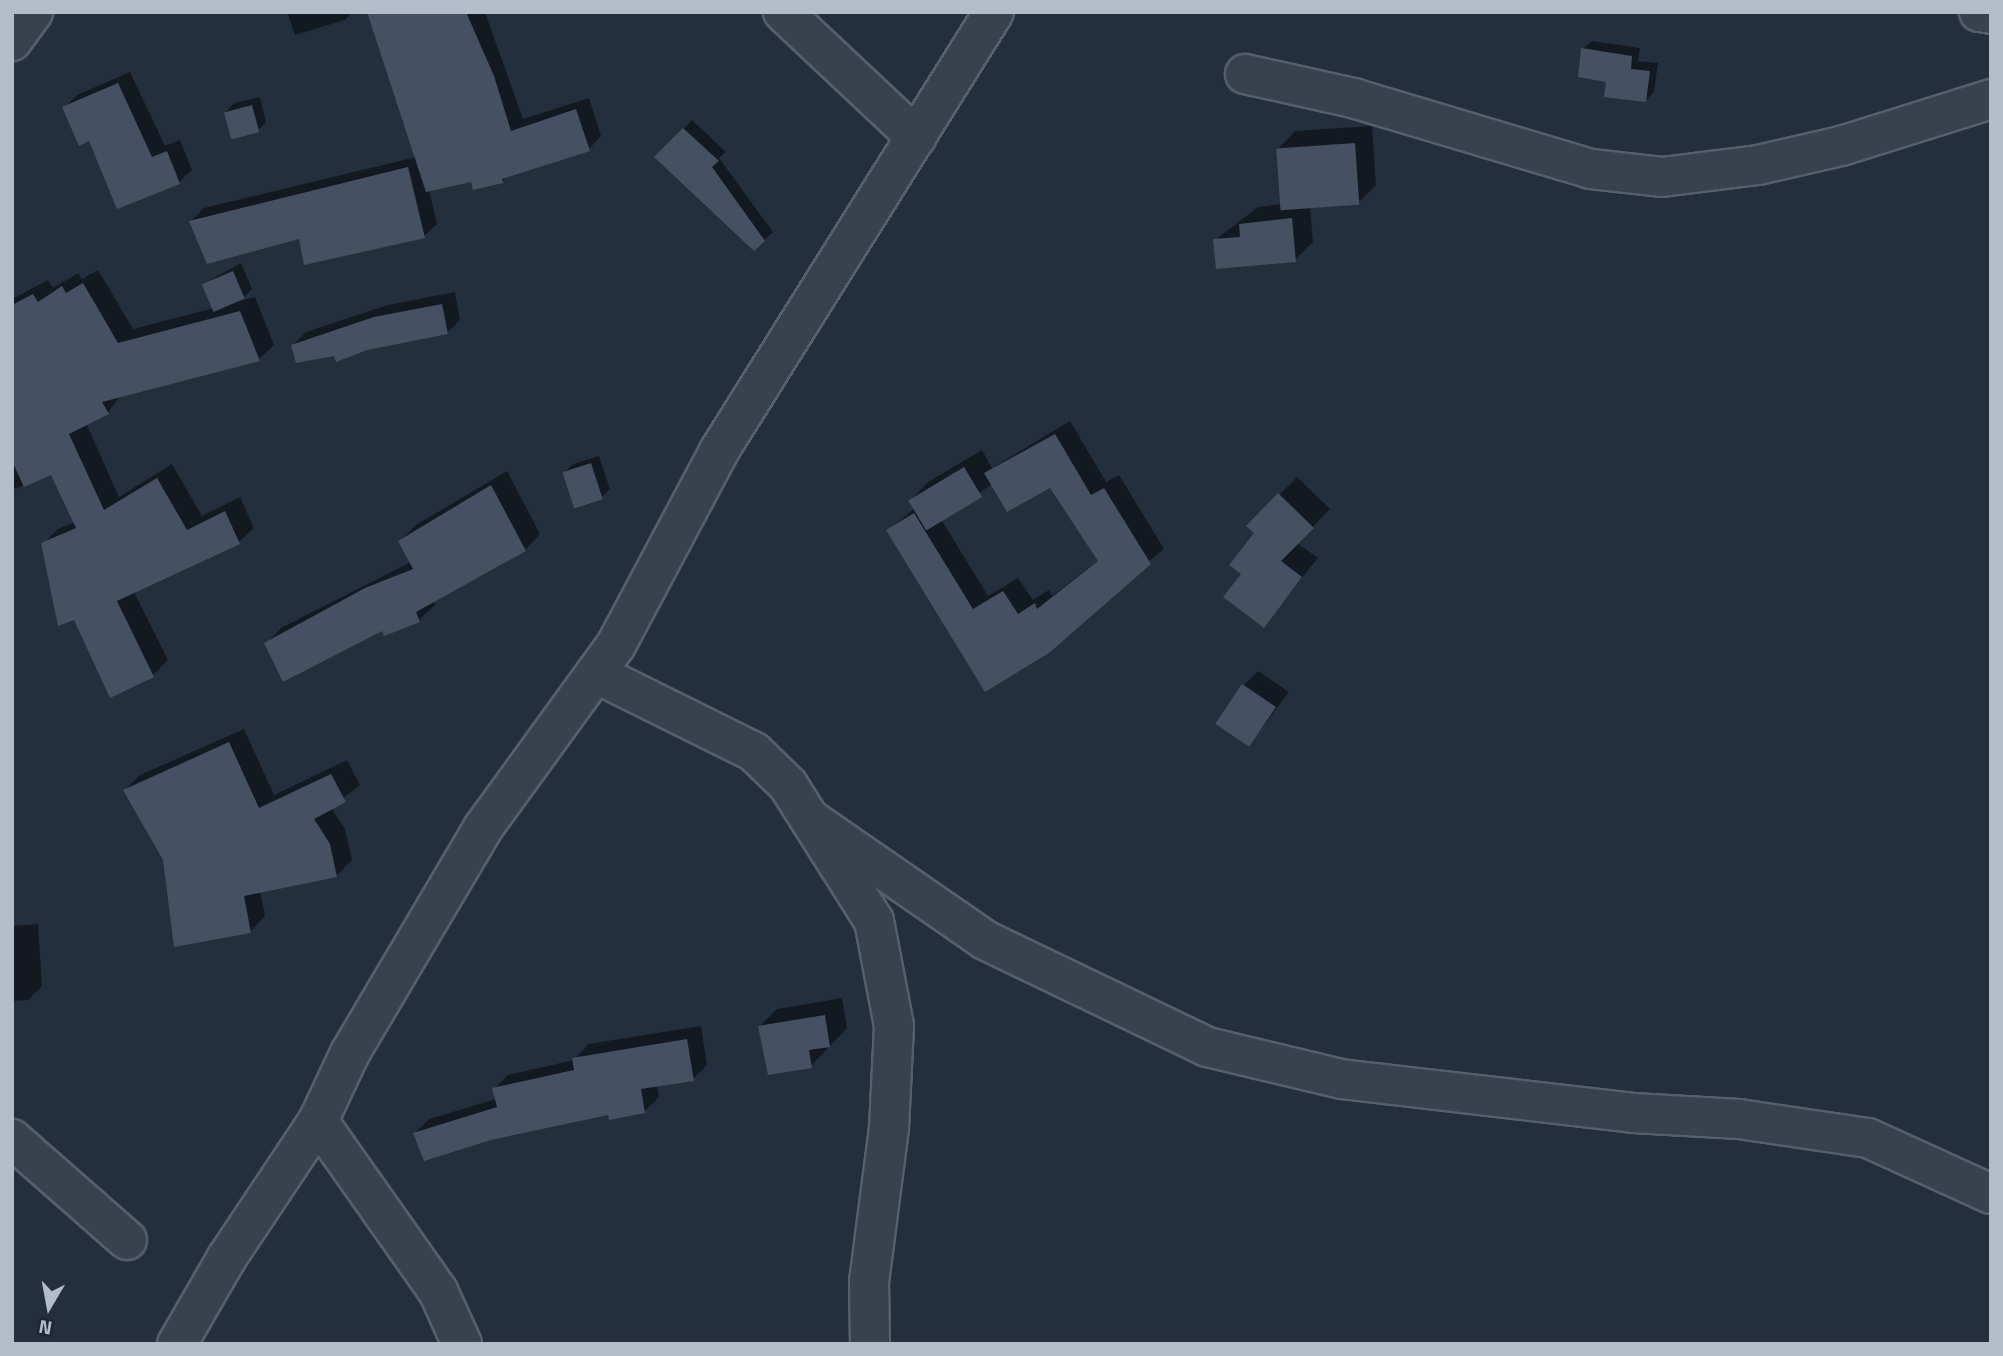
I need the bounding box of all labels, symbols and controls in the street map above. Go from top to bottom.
north arrow [14,1272,84,1342]
text: N [36,1313,54,1344]

